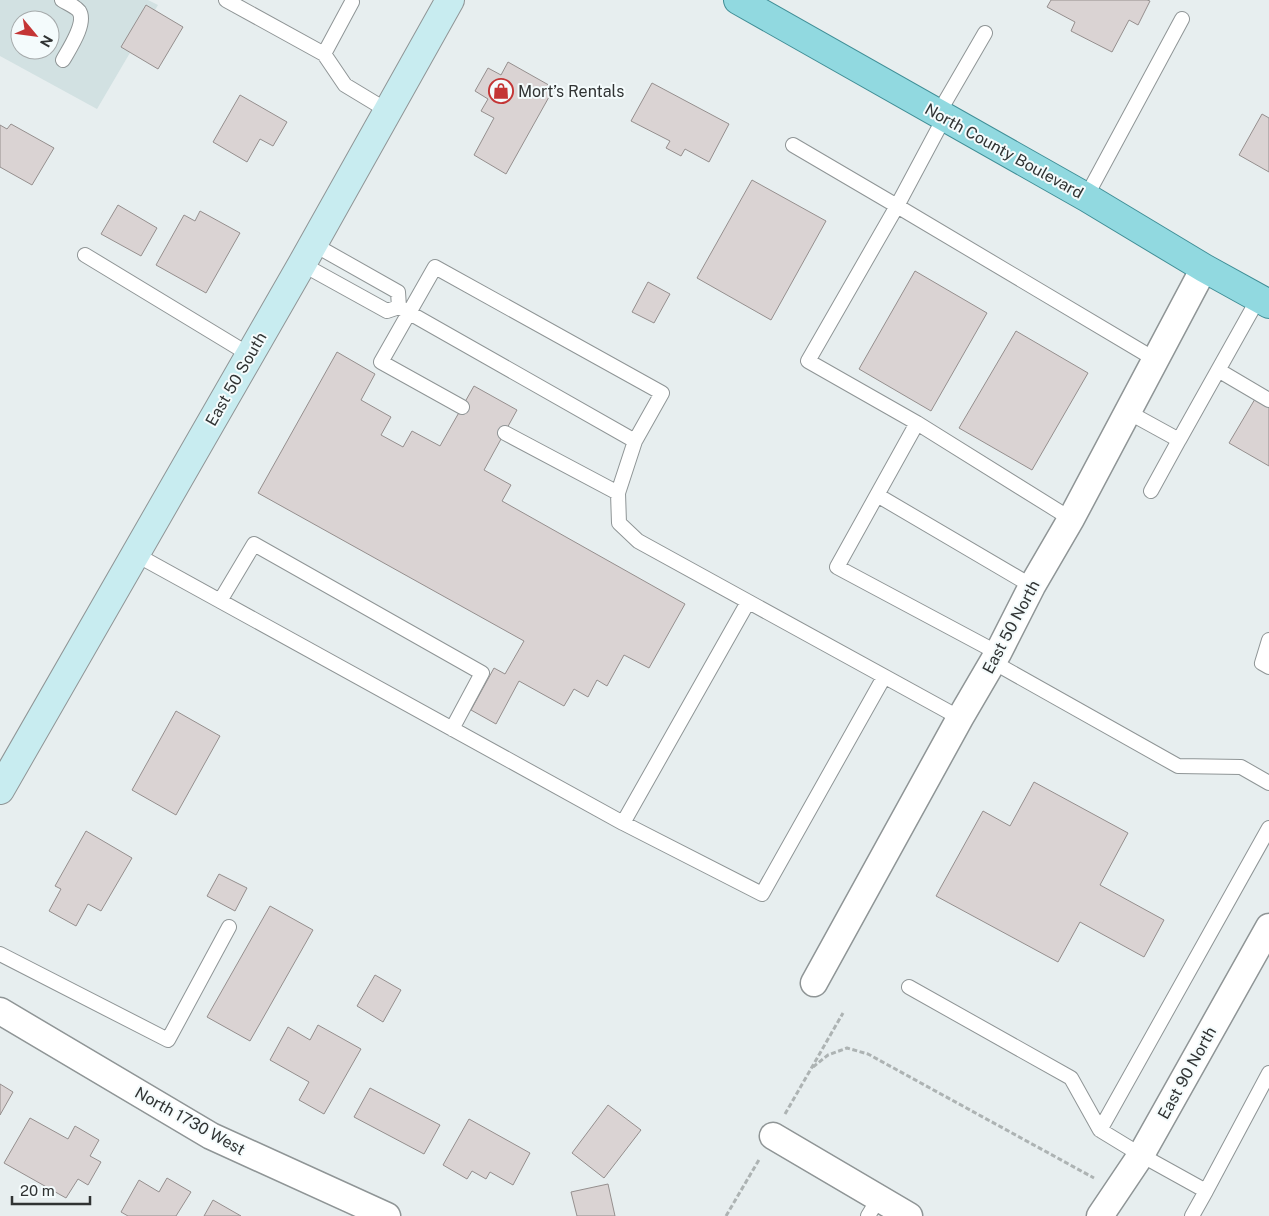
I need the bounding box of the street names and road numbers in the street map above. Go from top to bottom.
street label: North County Boulevard [921,99,1087,203]
street label: East 50 South [202,329,270,429]
street label: East 50 North [978,577,1044,677]
street label: East 90 North [1154,1024,1220,1122]
street label: North 1730 West [132,1083,248,1159]

